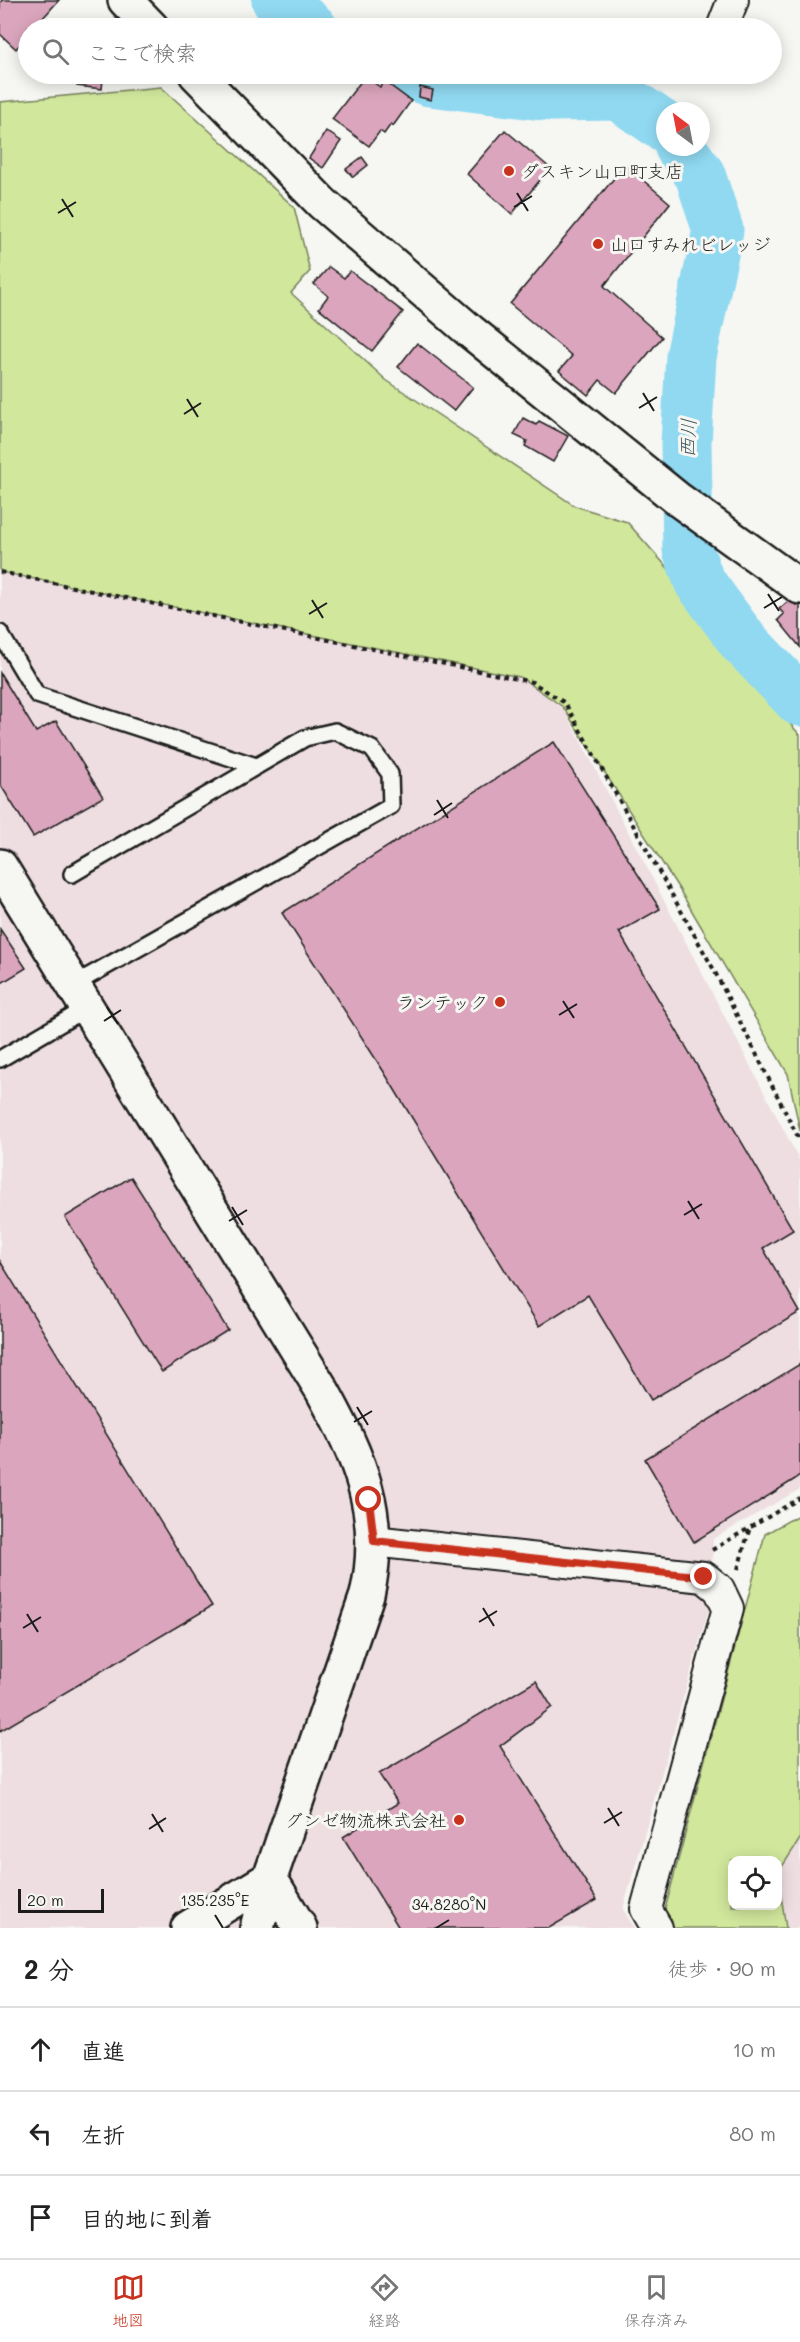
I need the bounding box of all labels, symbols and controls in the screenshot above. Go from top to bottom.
search box [18,18,782,84]
icon: search [39,35,72,68]
text: ここで検索 [87,38,197,67]
north arrow [656,102,710,156]
place label: ダスキン山口町支店 [521,159,683,183]
marker: ダスキン山口町支店 [502,164,516,178]
place label: 山口すみれビレッジ [610,232,771,256]
marker: 山口すみれビレッジ [591,237,605,251]
water label: 西川 [673,418,701,458]
place label: ランテック [397,990,488,1014]
marker: ランテック [493,995,507,1009]
route start [355,1486,381,1512]
route end [690,1563,716,1589]
place label: グンゼ物流株式会社 [285,1808,447,1832]
marker: グンゼ物流株式会社 [452,1813,466,1827]
map controls [728,1856,782,1910]
button: locate [728,1856,782,1910]
scale bar [18,1886,104,1914]
text: 20 m [27,1889,64,1910]
text: 135.235°E [181,1890,250,1910]
text: 34.8280°N [412,1894,486,1914]
text: 2 分 [24,1952,74,1986]
text: 徒歩 · 90 m [668,1955,776,1981]
icon: ahead [24,2033,57,2066]
text: 直進 [81,2036,125,2065]
text: 10 m [732,2036,776,2062]
icon: left [24,2117,57,2150]
text: 左折 [81,2120,125,2149]
text: 80 m [729,2120,776,2146]
icon: arrive [24,2201,57,2234]
text: 目的地に到着 [81,2204,213,2233]
tab: 地図 [112,2271,145,2331]
tab: 経路 [368,2271,401,2331]
tab: 保存済み [624,2271,688,2331]

